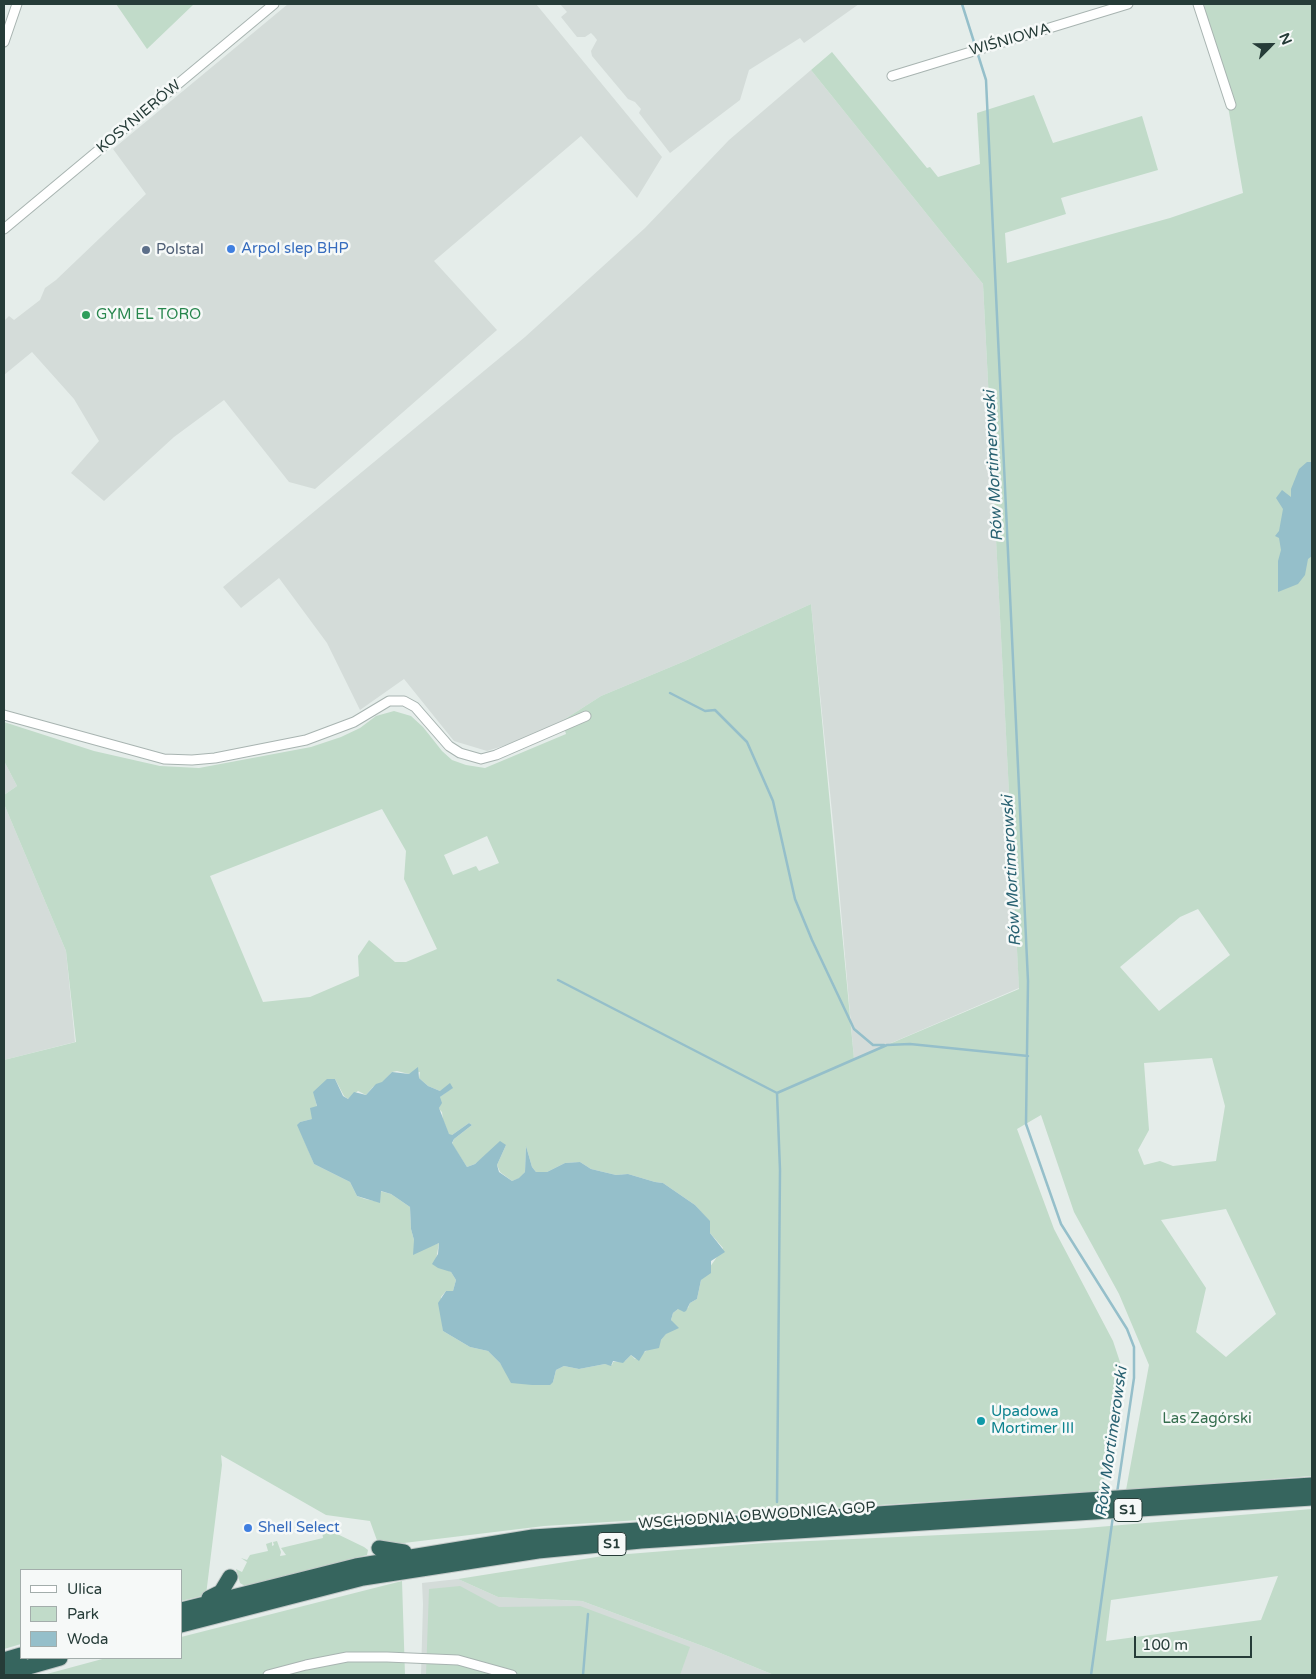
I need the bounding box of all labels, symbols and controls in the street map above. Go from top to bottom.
street label: WIŚNIOWA [967,20,1053,60]
north arrow [1246,20,1296,70]
text: N [1275,30,1295,47]
street label: KOSYNIERÓW [93,77,185,157]
place label: Arpol slep BHP [241,240,349,258]
place label: Polstal [156,241,204,259]
marker: Arpol slep BHP [225,243,237,255]
marker: Polstal [140,244,152,256]
place label: GYM EL TORO [96,306,201,324]
marker: GYM EL TORO [80,309,92,321]
water label: Rów Mortimerowski [980,390,1008,542]
water label: Rów Mortimerowski [998,795,1026,947]
water label: Rów Mortimerowski [1092,1366,1132,1518]
place label: Upadowa Mortimer III [991,1403,1074,1438]
park label: Las Zagórski [1162,1410,1252,1428]
marker: Upadowa Mortimer III [975,1415,987,1427]
road number: S1 [1114,1498,1142,1522]
street label: WSCHODNIA OBWODNICA GOP [638,1499,876,1533]
place label: Shell Select [258,1519,340,1537]
marker: Shell Select [242,1522,254,1534]
road number: S1 [598,1532,626,1556]
legend [20,1569,182,1659]
text: Ulica [67,1580,102,1598]
text: Park [67,1605,99,1623]
scale bar [1136,1626,1254,1658]
text: Woda [67,1630,109,1648]
text: 100 m [1142,1636,1188,1654]

